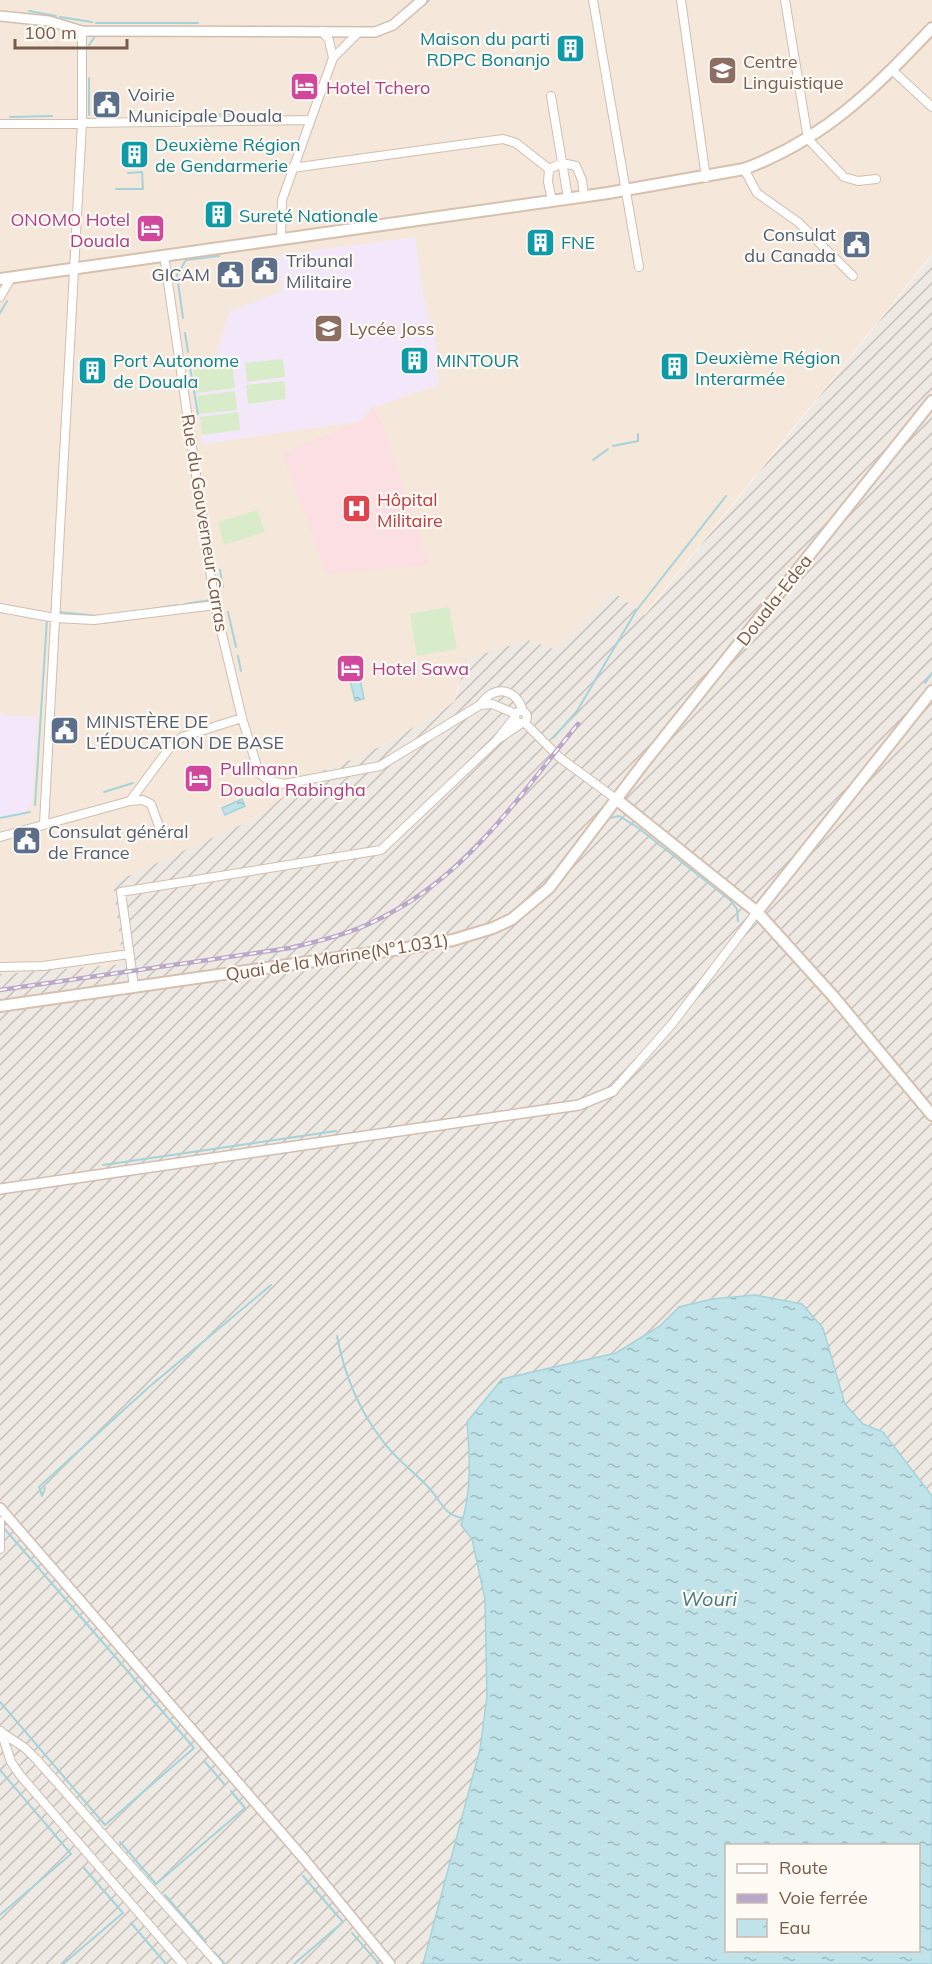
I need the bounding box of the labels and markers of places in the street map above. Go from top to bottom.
place label: Maison du parti RDPC Bonanjo [420,27,550,71]
building icon: Maison du parti RDPC Bonanjo [555,32,587,64]
place label: Centre Linguistique [743,50,844,94]
school or university icon: Centre Linguistique [706,55,738,87]
hotel icon: Hotel Tchero [289,71,321,103]
place label: Hotel Tchero [326,76,430,99]
place label: Voirie Municipale Douala [128,83,282,127]
public building icon: Voirie Municipale Douala [91,88,123,120]
place label: Deuxième Région de Gendarmerie [155,133,301,177]
building icon: Deuxième Région de Gendarmerie [118,138,150,170]
building icon: Sureté Nationale [202,199,234,231]
place label: Sureté Nationale [239,204,378,227]
place label: ONOMO Hotel Douala [10,208,130,252]
hotel icon: ONOMO Hotel Douala [135,213,167,245]
place label: Consulat du Canada [744,223,836,267]
building icon: FNE [524,226,556,258]
public building icon: Consulat du Canada [841,228,873,260]
place label: FNE [561,231,595,254]
place label: Tribunal Militaire [286,249,353,293]
public building icon: Tribunal Militaire [249,254,281,286]
public building icon: GICAM [215,258,247,290]
place label: GICAM [152,263,210,286]
school or university icon: Lycée Joss [312,312,344,344]
place label: Lycée Joss [349,317,435,340]
building icon: MINTOUR [399,344,431,376]
place label: Deuxième Région Interarmée [695,346,841,390]
place label: Port Autonome de Douala [113,349,239,393]
place label: MINTOUR [436,349,519,372]
building icon: Deuxième Région Interarmée [658,351,690,383]
building icon: Port Autonome de Douala [76,354,108,386]
place label: Hôpital Militaire [377,488,443,532]
hospital icon: Hôpital Militaire [340,493,372,525]
hotel icon: Hotel Sawa [335,652,367,684]
place label: Hotel Sawa [372,657,469,680]
place label: MINISTÈRE DE L'ÉDUCATION DE BASE [86,710,284,754]
public building icon: MINISTÈRE DE L'ÉDUCATION DE BASE [49,715,81,747]
place label: Pullmann Douala Rabingha [220,757,366,801]
hotel icon: Pullmann Douala Rabingha [183,762,215,794]
place label: Consulat général de France [48,820,188,864]
public building icon: Consulat général de France [11,825,43,857]

